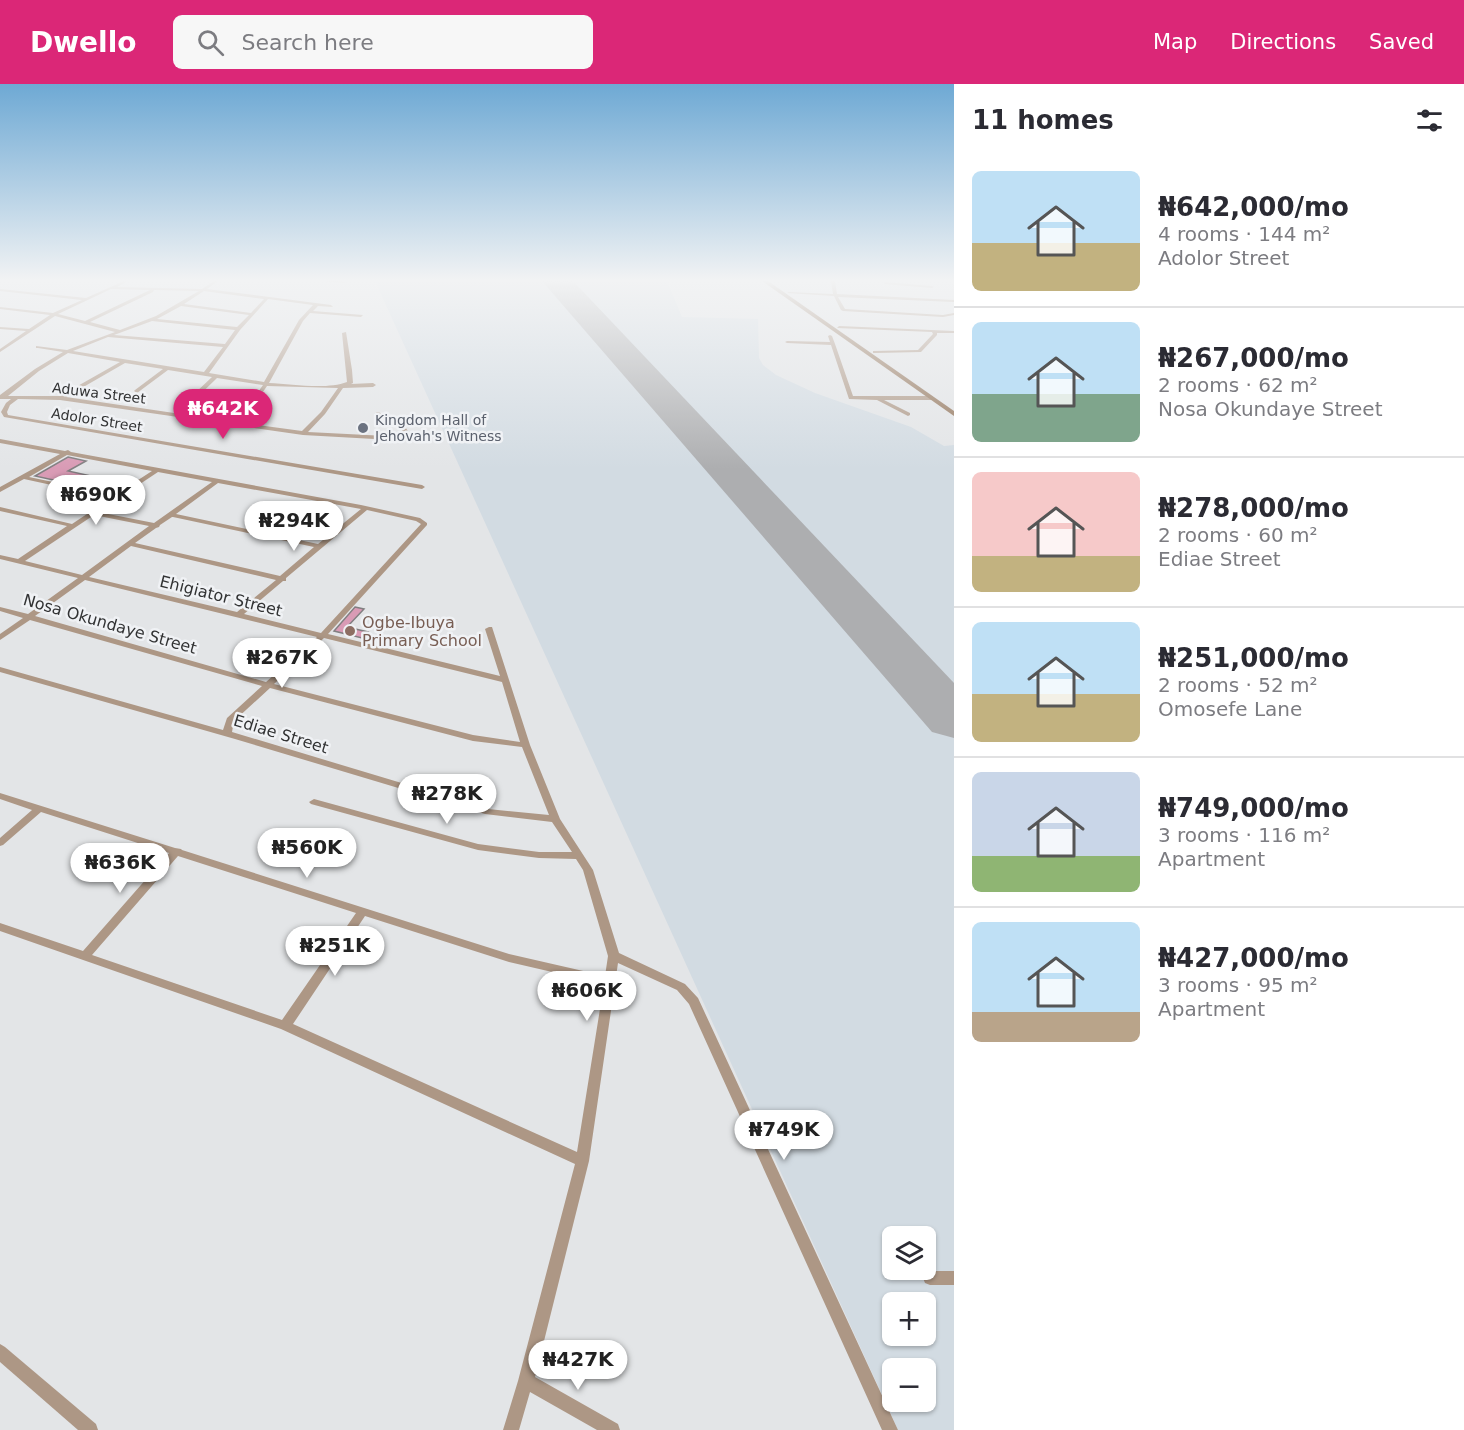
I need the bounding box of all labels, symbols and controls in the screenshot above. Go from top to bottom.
search box [173,15,593,69]
text: Dwello [30,26,137,59]
icon: search [194,26,227,59]
text: Search here [242,30,374,55]
text: Map [1153,30,1197,54]
text: Directions [1230,30,1336,54]
text: Saved [1369,30,1434,54]
icon: filters [1413,104,1446,137]
text: 11 homes [972,105,1114,135]
text: ₦642,000/mo [1158,192,1349,222]
icon: home [1020,195,1092,267]
text: 4 rooms · 144 m² [1158,222,1330,246]
text: Adolor Street [1158,246,1289,270]
text: ₦267,000/mo [1158,343,1349,373]
icon: home [1020,346,1092,418]
text: 2 rooms · 62 m² [1158,373,1318,397]
street label: Aduwa Street [51,379,147,407]
pin: ₦642K [181,389,265,440]
text: ₦642K [187,396,259,420]
text: Nosa Okundaye Street [1158,397,1383,421]
street label: Adolor Street [50,405,144,435]
place label: Kingdom Hall of Jehovah's Witness [374,412,502,444]
marker: Kingdom Hall of Jehovah's Witness [356,421,370,435]
pin: ₦690K [54,475,138,526]
text: ₦690K [60,482,132,506]
text: ₦278,000/mo [1158,493,1349,523]
icon: home [1020,496,1092,568]
pin: ₦294K [252,501,336,552]
text: ₦294K [258,508,330,532]
text: 2 rooms · 60 m² [1158,523,1318,547]
text: Ediae Street [1158,547,1281,571]
street label: Ehigiator Street [158,572,284,620]
street label: Nosa Okundaye Street [21,590,199,658]
place label: Ogbe-Ibuya Primary School [362,613,482,650]
marker: Ogbe-Ibuya Primary School [343,624,357,638]
pin: ₦267K [240,638,324,689]
text: ₦251,000/mo [1158,643,1349,673]
text: ₦267K [246,645,318,669]
icon: home [1020,646,1092,718]
text: 2 rooms · 52 m² [1158,673,1318,697]
text: Omosefe Lane [1158,697,1302,721]
street label: Ediae Street [231,711,331,757]
pin: ₦278K [405,774,489,825]
text: ₦278K [411,781,483,805]
text: ₦749,000/mo [1158,793,1349,823]
icon: home [1020,796,1092,868]
text: 3 rooms · 116 m² [1158,823,1330,847]
pin: ₦560K [265,828,349,879]
text: ₦560K [271,835,343,859]
pin: ₦636K [78,843,162,894]
text: Apartment [1158,847,1265,871]
text: ₦636K [84,850,156,874]
pin: ₦251K [293,926,377,977]
text: ₦251K [299,933,371,957]
text: ₦427,000/mo [1158,943,1349,973]
icon: home [1020,946,1092,1018]
pin: ₦606K [545,971,629,1022]
text: 3 rooms · 95 m² [1158,973,1318,997]
text: ₦606K [551,978,623,1002]
text: Apartment [1158,997,1265,1021]
pin: ₦749K [742,1110,826,1161]
text: ₦749K [748,1117,820,1141]
map controls [882,1226,936,1412]
button: layers [882,1226,936,1280]
button: + [882,1292,936,1346]
pin: ₦427K [536,1340,620,1391]
text: ₦427K [542,1347,614,1371]
button: − [882,1358,936,1412]

